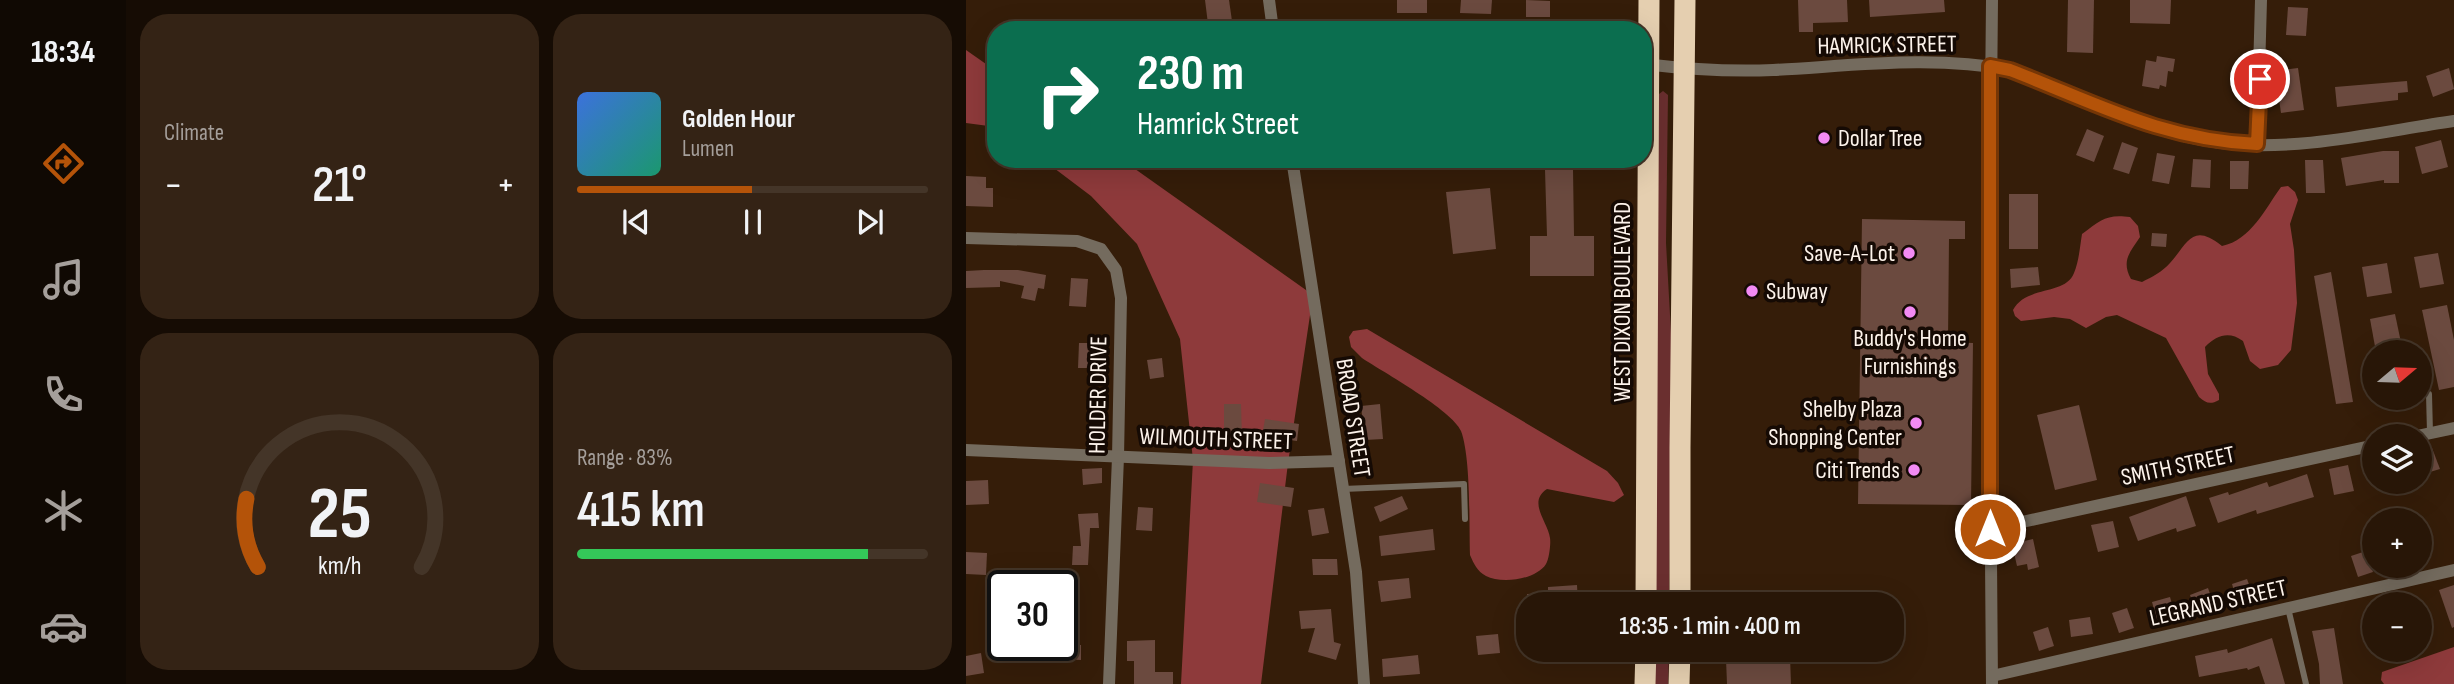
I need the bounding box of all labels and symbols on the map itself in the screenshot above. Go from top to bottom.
street label: HAMRICK STREET [1817,29,1957,61]
pin [2230,49,2290,109]
place label: Dollar Tree [1838,124,1922,153]
marker: Dollar Tree [1816,130,1832,146]
street label: WEST DIXON BOULEVARD [1608,202,1637,402]
place label: Save-A-Lot [1804,239,1895,268]
marker: Save-A-Lot [1901,245,1917,261]
place label: Subway [1766,277,1828,306]
marker: Subway [1744,283,1760,299]
marker: Buddy's Home Furnishings [1902,304,1918,320]
place label: Buddy's Home Furnishings [1853,324,1967,381]
street label: HOLDER DRIVE [1082,336,1114,454]
north arrow [2362,340,2432,410]
street label: BROAD STREET [1329,357,1377,480]
place label: Shelby Plaza Shopping Center [1768,395,1902,452]
marker: Shelby Plaza Shopping Center [1908,415,1924,431]
street label: WILMOUTH STREET [1139,422,1293,456]
street label: SMITH STREET [2118,440,2238,492]
place label: Citi Trends [1815,456,1900,485]
marker: Citi Trends [1906,462,1922,478]
position arrow [1953,492,2027,566]
speed limit sign: 30 [987,570,1078,661]
street label: LEGRAND STREET [2147,573,2290,633]

